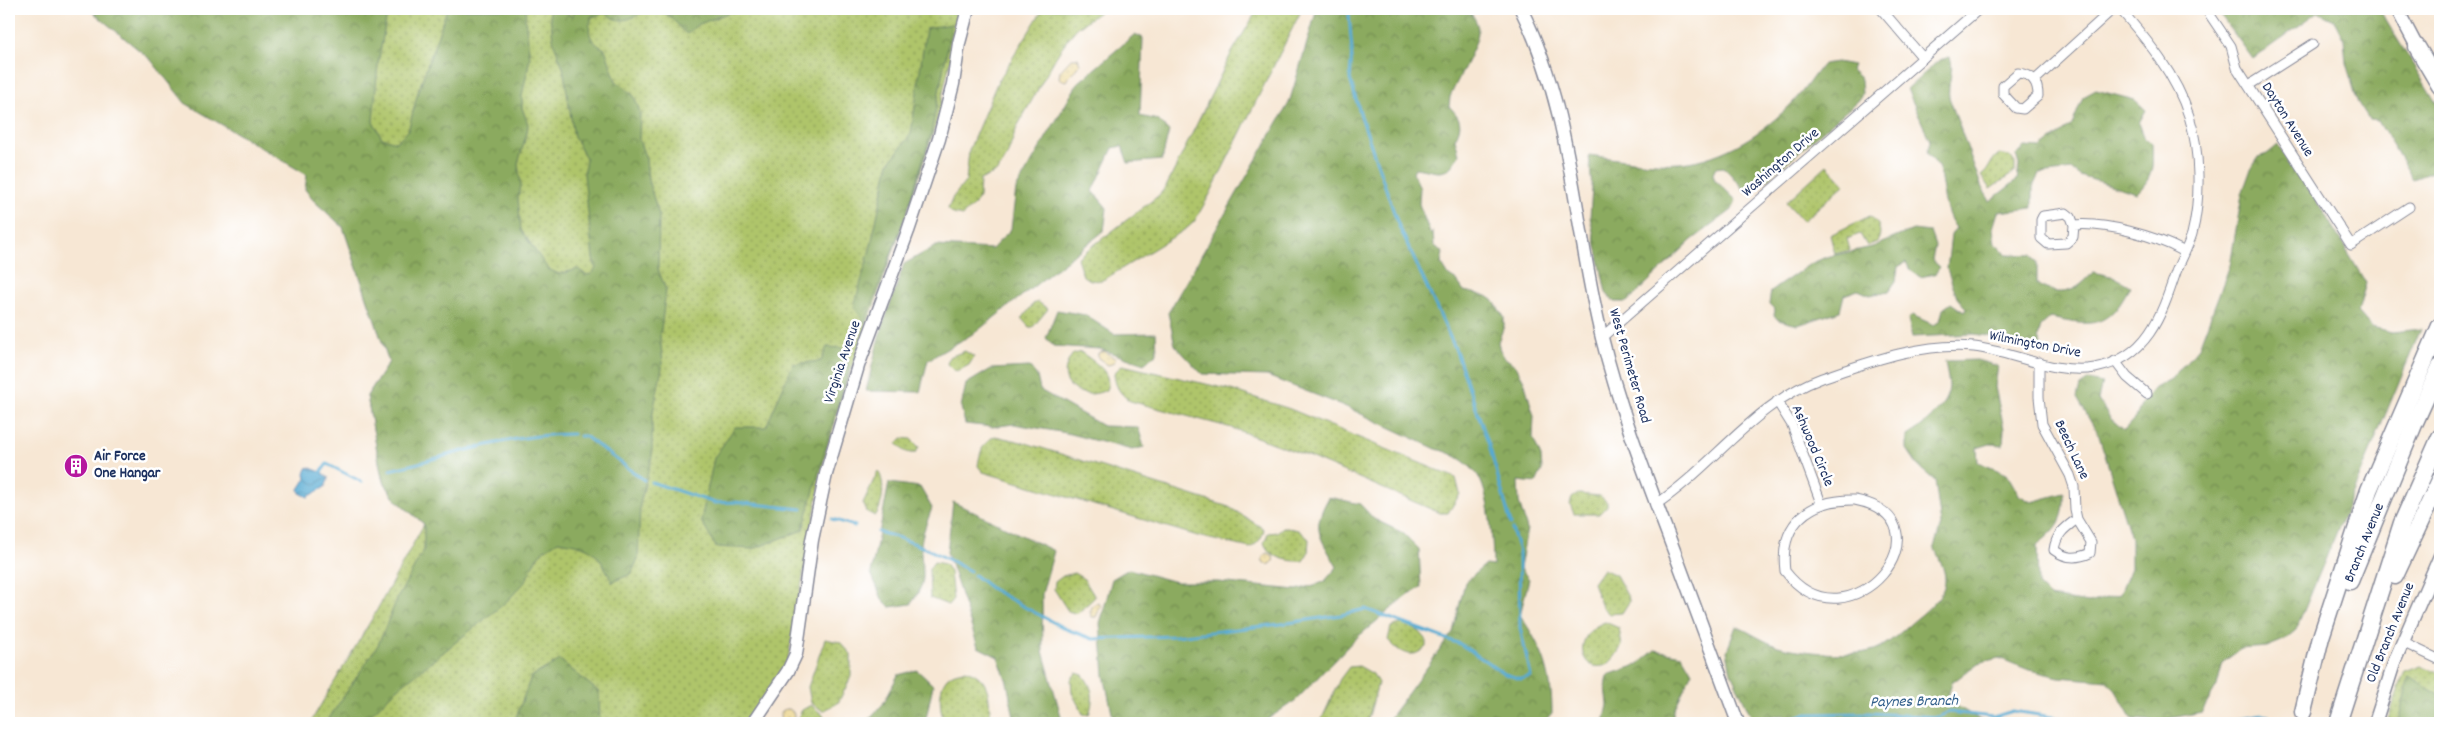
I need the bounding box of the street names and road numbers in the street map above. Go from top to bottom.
street label: Dayton Avenue [2255,78,2319,162]
street label: Washington Drive [1737,123,1825,203]
street label: West Perimeter Road [1602,306,1656,426]
street label: Virginia Avenue [819,317,868,406]
street label: Wilmington Drive [1987,325,2083,365]
street label: Ashwood Circle [1785,402,1839,491]
street label: Beech Lane [2048,417,2095,484]
street label: Branch Avenue [2339,500,2391,586]
street label: Old Branch Avenue [2361,579,2421,687]

